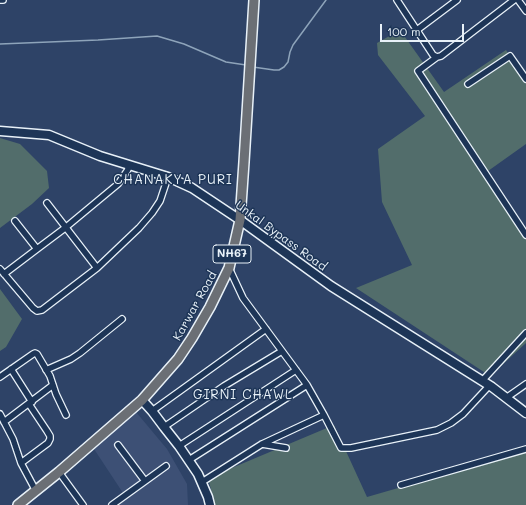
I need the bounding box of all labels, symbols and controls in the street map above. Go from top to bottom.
scale bar [382,16,466,42]
text: 100 m [387,23,421,39]
district label: CHANAKYA PURI [113,172,233,188]
street label: Unkal Bypass Road [233,198,329,274]
road number: NH67 [213,245,251,263]
street label: Karwar Road [170,269,220,343]
district label: GIRNI CHAWL [193,387,293,403]

